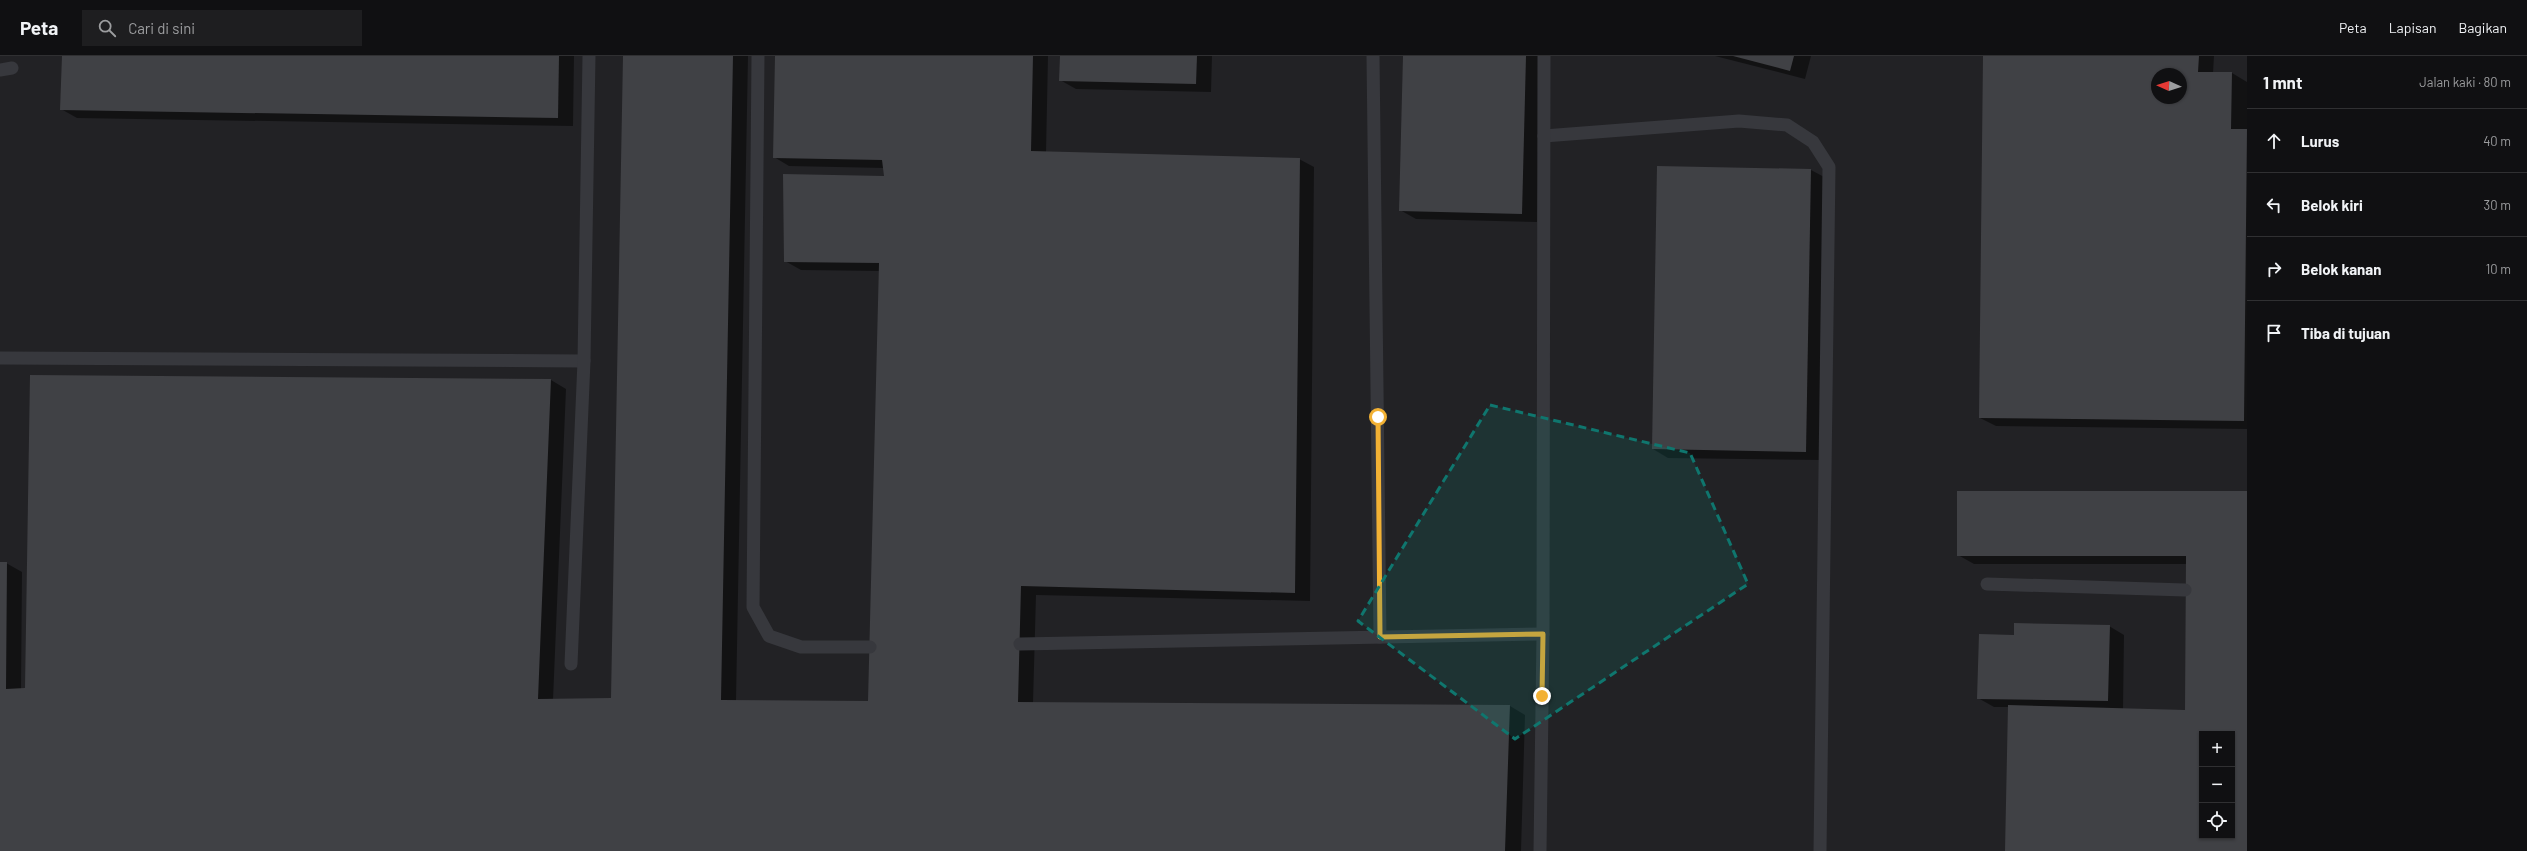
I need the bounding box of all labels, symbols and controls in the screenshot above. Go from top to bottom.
search box [82,10,362,46]
text: Peta [20,16,58,39]
icon: search [96,17,118,39]
text: Cari di sini [128,19,195,37]
text: Peta [2339,19,2367,36]
text: Lapisan [2389,19,2437,36]
text: Bagikan [2459,19,2507,36]
north arrow [2151,68,2187,104]
text: 1 mnt [2263,72,2302,92]
text: Jalan kaki · 80 m [2419,74,2511,90]
icon: ahead [2263,130,2285,152]
text: Lurus [2301,132,2339,150]
text: 40 m [2483,133,2511,149]
icon: left [2263,194,2285,216]
text: Belok kiri [2301,196,2363,214]
text: 30 m [2484,197,2511,213]
icon: right [2263,258,2285,280]
text: Belok kanan [2301,260,2381,278]
text: 10 m [2486,261,2511,277]
icon: arrive [2263,322,2285,344]
text: Tiba di tujuan [2301,324,2390,342]
route start [1369,408,1387,426]
route end [1533,687,1551,705]
map controls [2199,731,2235,839]
button: + [2199,731,2235,767]
button: − [2199,767,2235,803]
button: locate [2199,803,2235,839]

